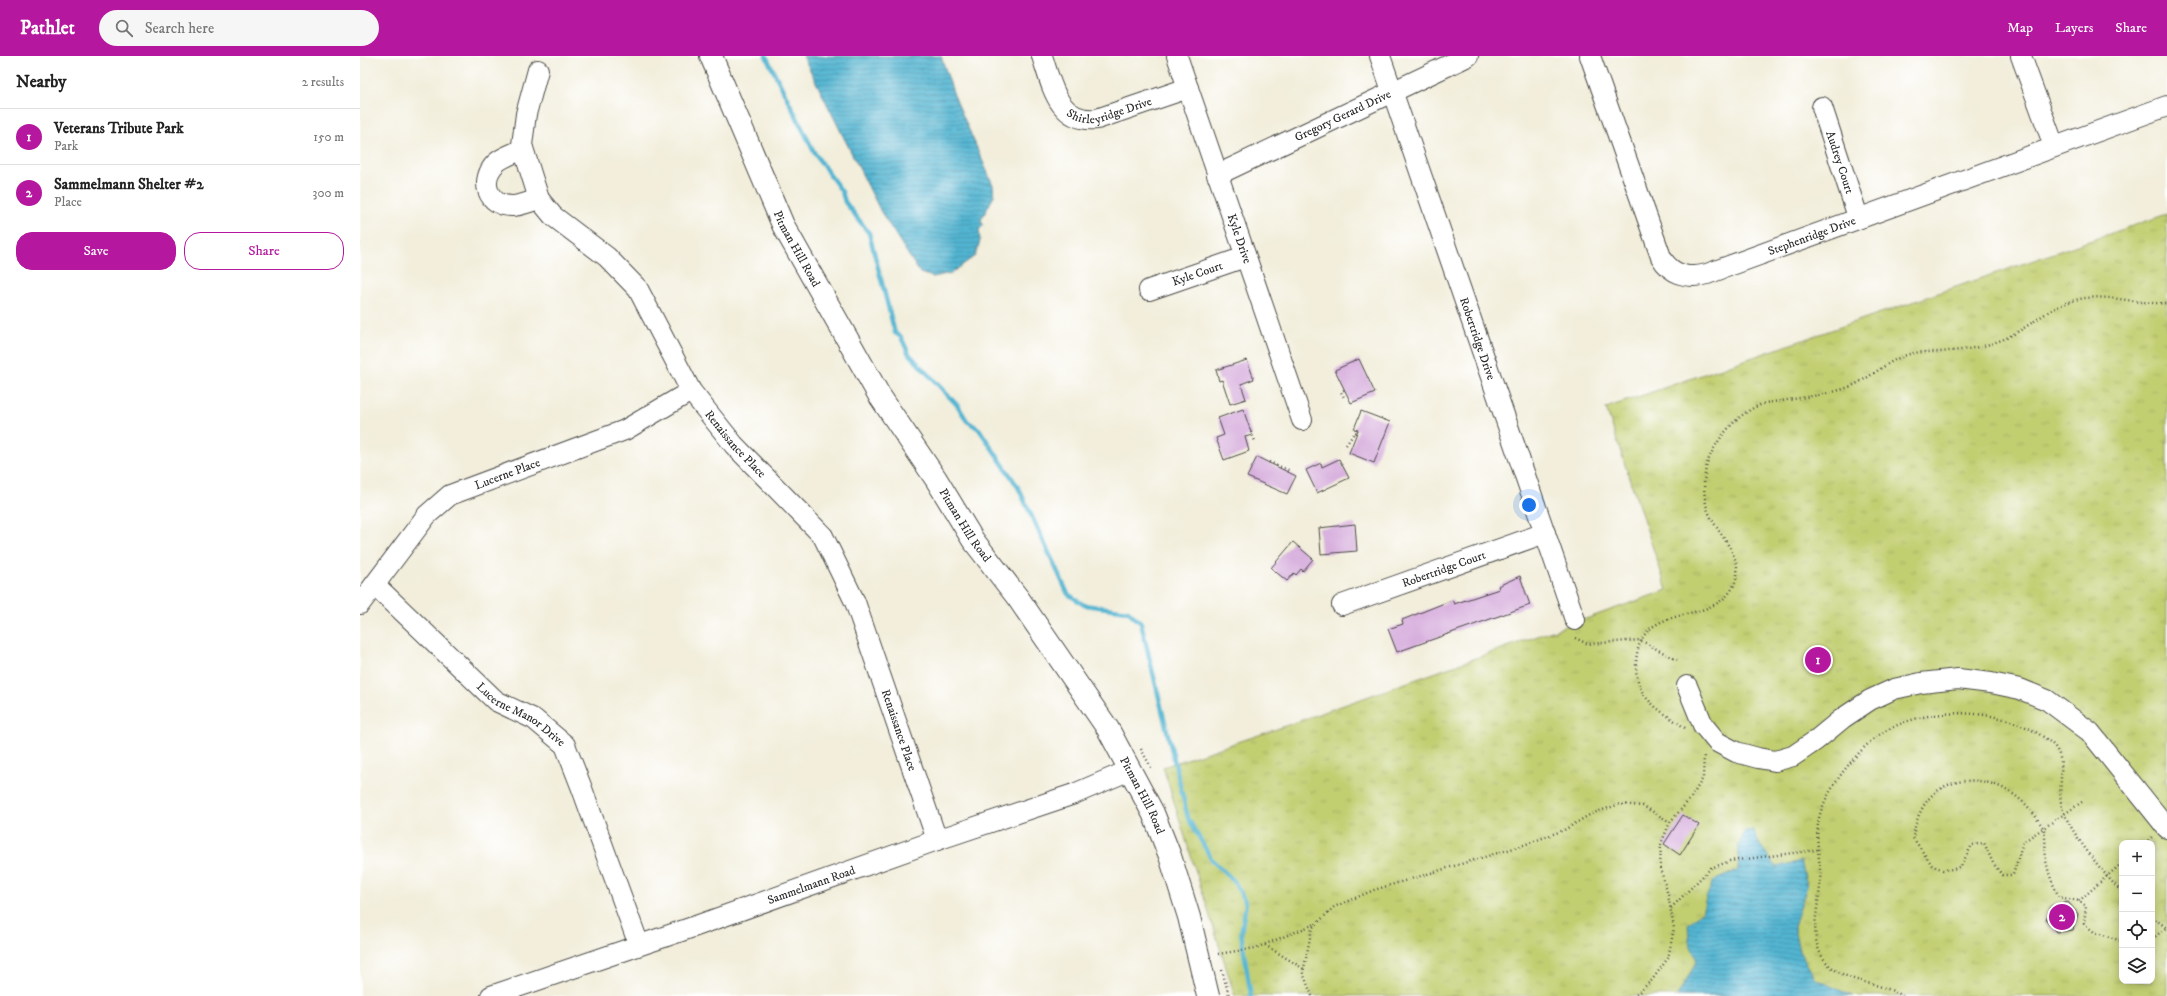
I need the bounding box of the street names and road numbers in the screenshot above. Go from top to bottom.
street label: Gregory Gerard Drive [1292,87,1393,145]
street label: Shirleyridge Drive [1063,94,1154,127]
street label: Audrey Court [1822,129,1857,196]
street label: Pitman Hill Road [770,208,823,290]
street label: Kyle Drive [1224,212,1255,265]
street label: Stephenridge Drive [1766,213,1858,259]
street label: Kyle Court [1170,258,1225,290]
street label: Robertridge Drive [1456,295,1498,382]
street label: Renaissance Place [701,407,769,481]
street label: Lucerne Place [473,455,542,493]
street label: Pitman Hill Road [935,486,994,565]
street label: Robertridge Court [1400,548,1488,591]
street label: Lucerne Manor Drive [473,679,568,750]
street label: Renaissance Place [878,688,920,773]
street label: Pitman Hill Road [1116,754,1168,836]
street label: Sammelmann Road [766,863,857,908]

